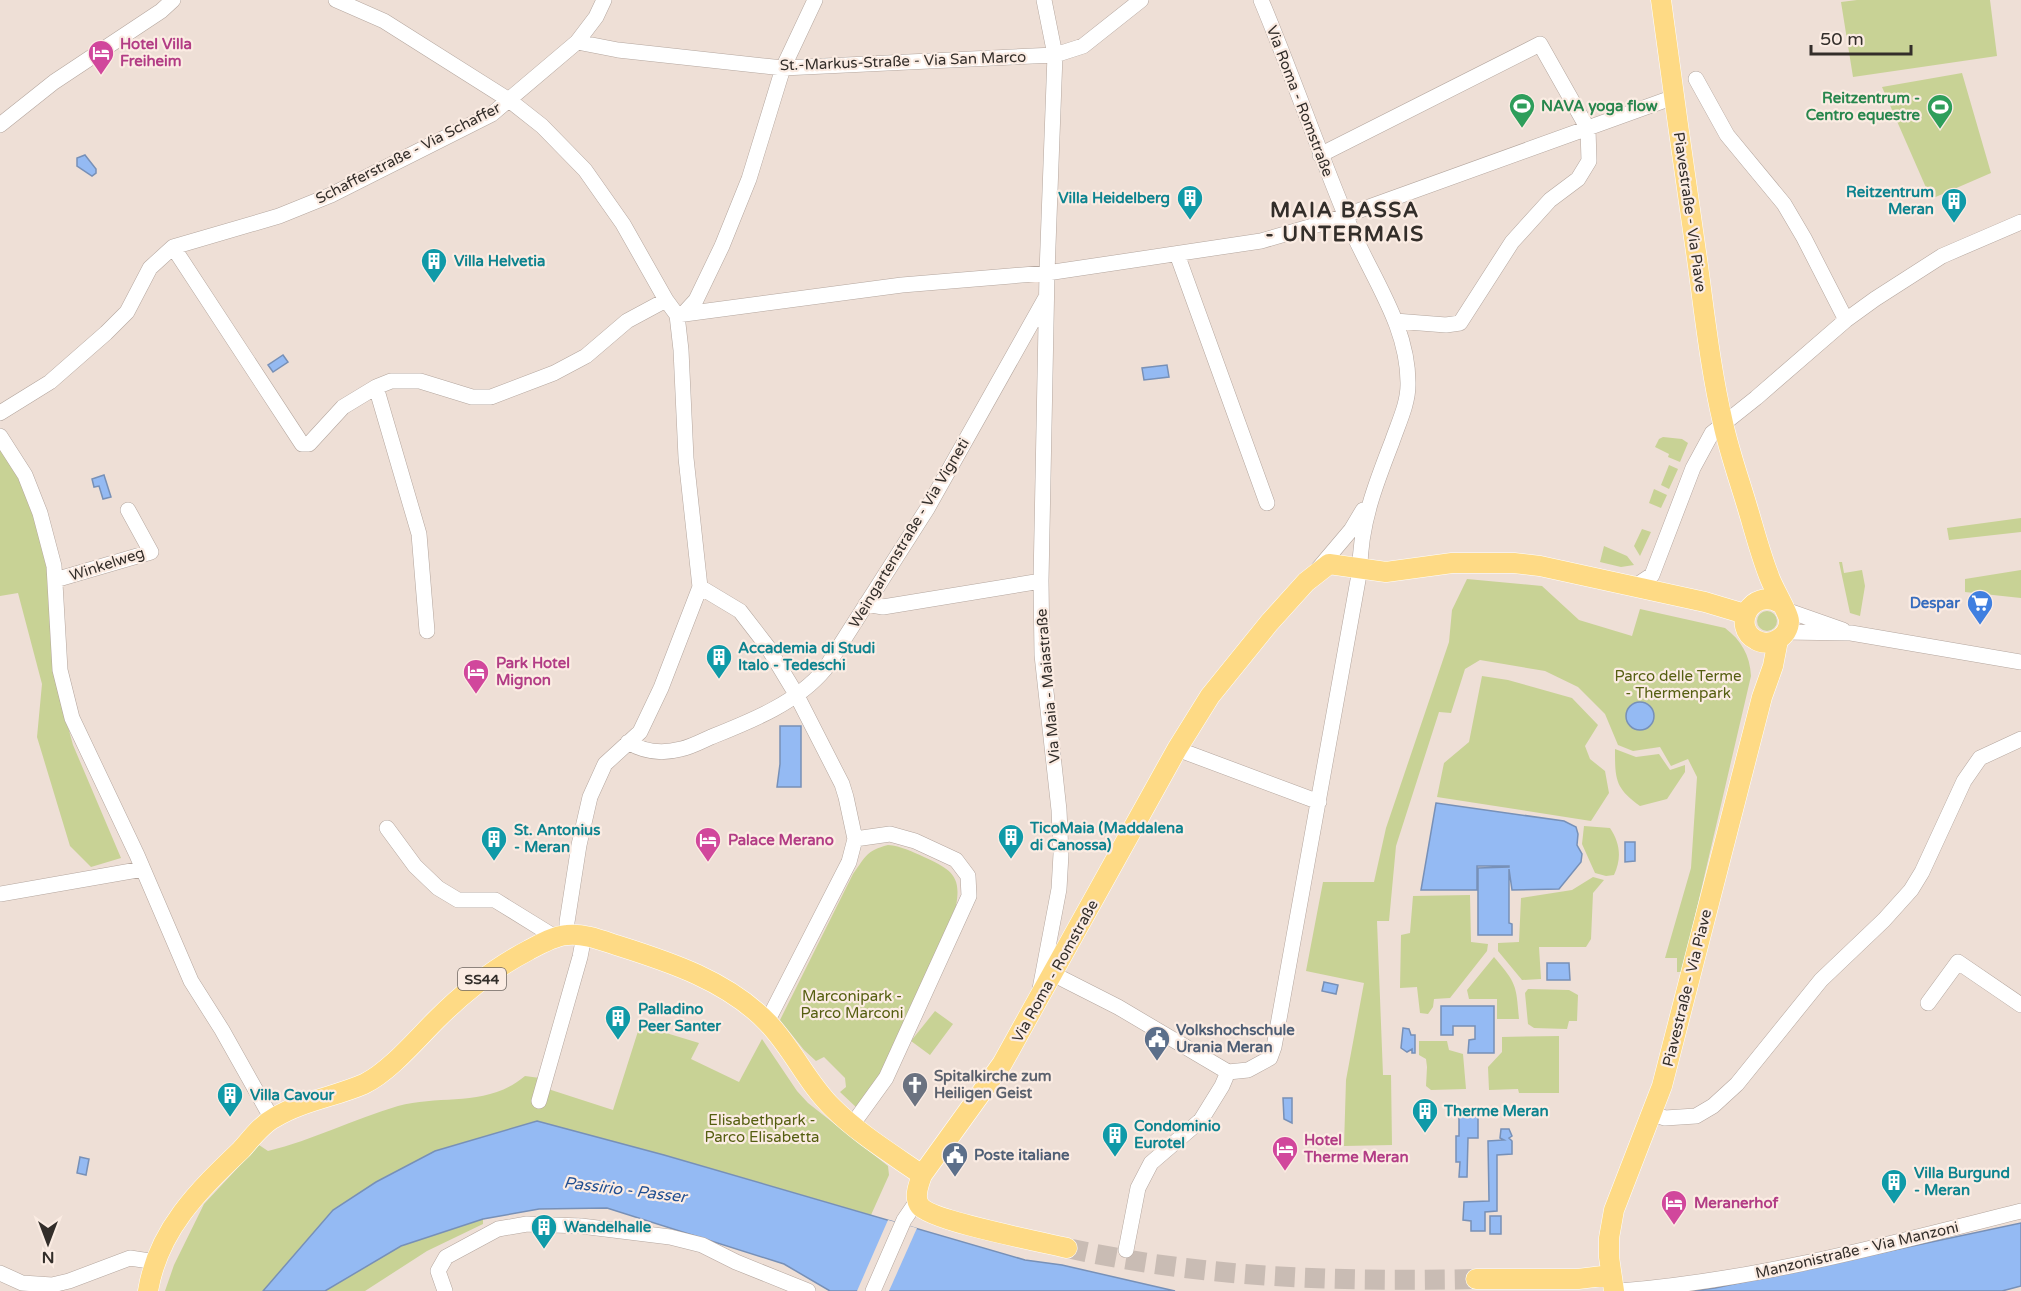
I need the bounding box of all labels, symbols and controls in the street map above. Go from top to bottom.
scale bar [1811,18,1912,56]
street label: Via Roma - Romstraße [1263,23,1337,179]
text: 50 m [1820,28,1864,50]
place label: Hotel Villa Freiheim [120,35,192,70]
hotel icon: Hotel Villa Freiheim [86,38,116,76]
street label: St.-Markus-Straße - Via San Marco [779,48,1027,74]
place label: Reitzentrum - Centro equestre [1806,89,1920,125]
sports icon: NAVA yoga flow [1507,91,1537,129]
sports icon: Reitzentrum - Centro equestre [1925,92,1955,130]
place label: NAVA yoga flow [1541,97,1658,116]
street label: Schafferstraße - Via Schaffer [313,98,504,208]
street label: Piavestraße - Via Piave [1670,131,1710,293]
building icon: Villa Heidelberg [1175,183,1205,221]
place label: Reitzentrum Meran [1846,183,1934,218]
building icon: Reitzentrum Meran [1939,186,1969,224]
place label: Villa Heidelberg [1058,189,1170,208]
district label: MAIA BASSA - UNTERMAIS [1265,198,1425,247]
building icon: Villa Helvetia [419,246,449,284]
place label: Villa Helvetia [454,252,545,270]
street label: Weingartenstraße - Via Vigneti [845,435,973,631]
street label: Winkelweg [67,543,147,585]
supermarket icon: Despar [1965,588,1995,626]
place label: Despar [1910,594,1960,613]
street label: Via Maia - Maiastraße [1032,608,1064,764]
place label: Accademia di Studi Italo - Tedeschi [738,639,875,674]
building icon: Accademia di Studi Italo - Tedeschi [704,642,734,680]
place label: Park Hotel Mignon [496,654,570,690]
hotel icon: Park Hotel Mignon [461,657,491,695]
park label: Parco delle Terme - Thermenpark [1614,667,1742,702]
place label: TicoMaia (Maddalena di Canossa) [1029,819,1184,854]
place label: St. Antonius - Meran [514,821,600,856]
building icon: TicoMaia (Maddalena di Canossa) [996,822,1026,860]
building icon: St. Antonius - Meran [479,824,509,862]
hotel icon: Palace Merano [693,825,723,863]
place label: Palace Merano [728,831,834,849]
street label: Via Roma - Romstraße [1008,896,1102,1046]
street label: Piavestraße - Via Piave [1659,907,1715,1069]
road number: SS44 [458,968,506,990]
park label: Marconipark - Parco Marconi [801,987,903,1022]
place label: Palladino Peer Santer [638,1000,721,1035]
building icon: Palladino Peer Santer [603,1003,633,1041]
place label: Volkshochschule Urania Meran [1176,1021,1295,1056]
public building icon: Volkshochschule Urania Meran [1142,1024,1172,1062]
place label: Spitalkirche zum Heiligen Geist [934,1067,1052,1103]
church icon: Spitalkirche zum Heiligen Geist [900,1070,930,1108]
building icon: Villa Cavour [215,1080,245,1118]
place label: Villa Cavour [250,1086,335,1104]
building icon: Therme Meran [1410,1096,1440,1134]
place label: Therme Meran [1443,1102,1549,1120]
park label: Elisabethpark - Parco Elisabetta [704,1111,820,1146]
place label: Condominio Eurotel [1134,1117,1221,1152]
building icon: Condominio Eurotel [1100,1120,1130,1158]
place label: Hotel Therme Meran [1303,1131,1409,1166]
hotel icon: Hotel Therme Meran [1270,1134,1300,1172]
public building icon: Poste italiane [940,1140,970,1178]
place label: Poste italiane [974,1146,1070,1164]
place label: Villa Burgund - Meran [1914,1164,2010,1199]
building icon: Villa Burgund - Meran [1879,1167,1909,1205]
water label: Passirio - Passer [563,1173,689,1208]
hotel icon: Meranerhof [1659,1188,1689,1226]
place label: Meranerhof [1694,1194,1778,1212]
building icon: Wandelhalle [529,1212,559,1250]
north arrow [18,1213,78,1273]
place label: Wandelhalle [564,1218,652,1236]
street label: Manzonistraße - Via Manzoni [1754,1218,1960,1282]
text: N [42,1247,54,1267]

